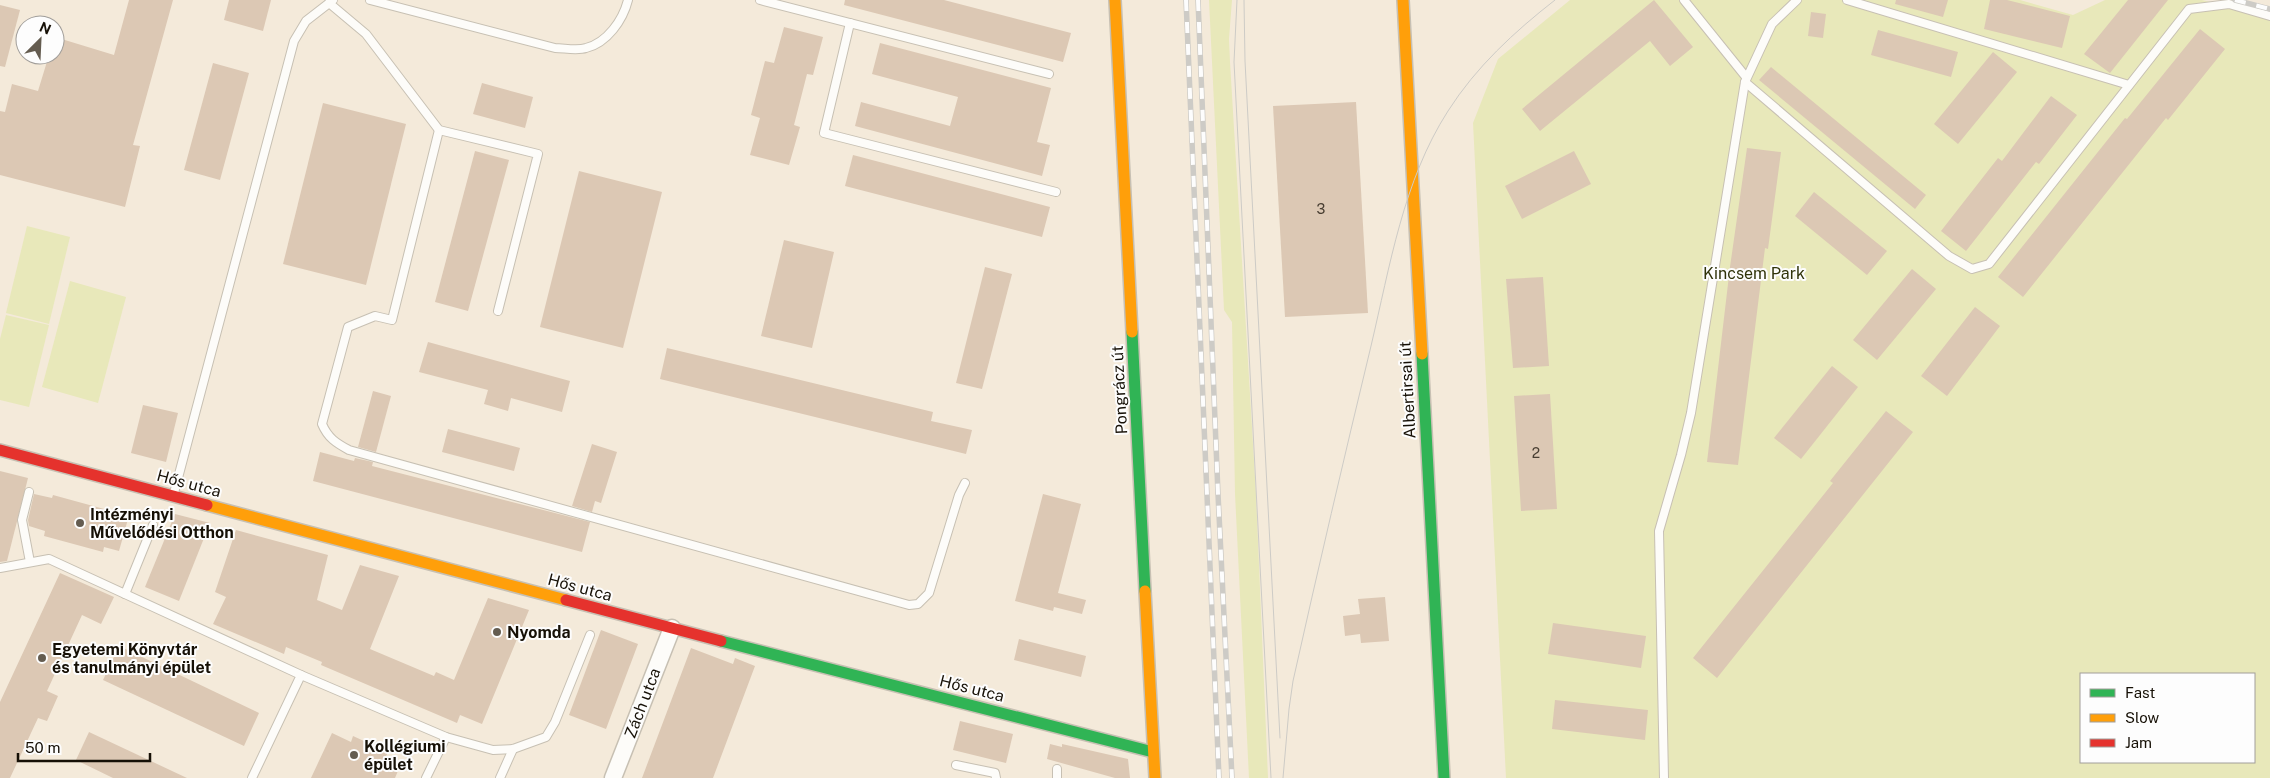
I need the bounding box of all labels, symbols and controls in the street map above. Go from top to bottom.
north arrow [15,15,65,65]
text: N [37,19,54,38]
house number: 3 [1317,201,1326,217]
park label: Kincsem Park [1703,264,1805,283]
street label: Albertirsai út [1395,341,1420,439]
street label: Pongrácz út [1108,345,1131,435]
house number: 2 [1532,445,1540,461]
street label: Hős utca [155,466,223,501]
place label: Intézményi Művelődési Otthon [90,505,234,542]
marker: Intézményi Művelődési Otthon [74,517,86,529]
street label: Hős utca [546,570,614,605]
place label: Nyomda [507,623,571,642]
marker: Nyomda [491,626,503,638]
place label: Egyetemi Könyvtár és tanulmányi épület [52,640,212,677]
marker: Egyetemi Könyvtár és tanulmányi épület [36,652,48,664]
street label: Zách utca [620,665,665,741]
street label: Hős utca [938,671,1006,706]
legend [2080,673,2255,763]
text: Fast [2125,684,2155,701]
text: Slow [2125,709,2160,726]
scale bar [18,730,150,762]
text: Jam [2125,734,2152,751]
place label: Kollégiumi épület [364,737,446,774]
text: 50 m [25,739,60,756]
marker: Kollégiumi épület [348,749,360,761]

